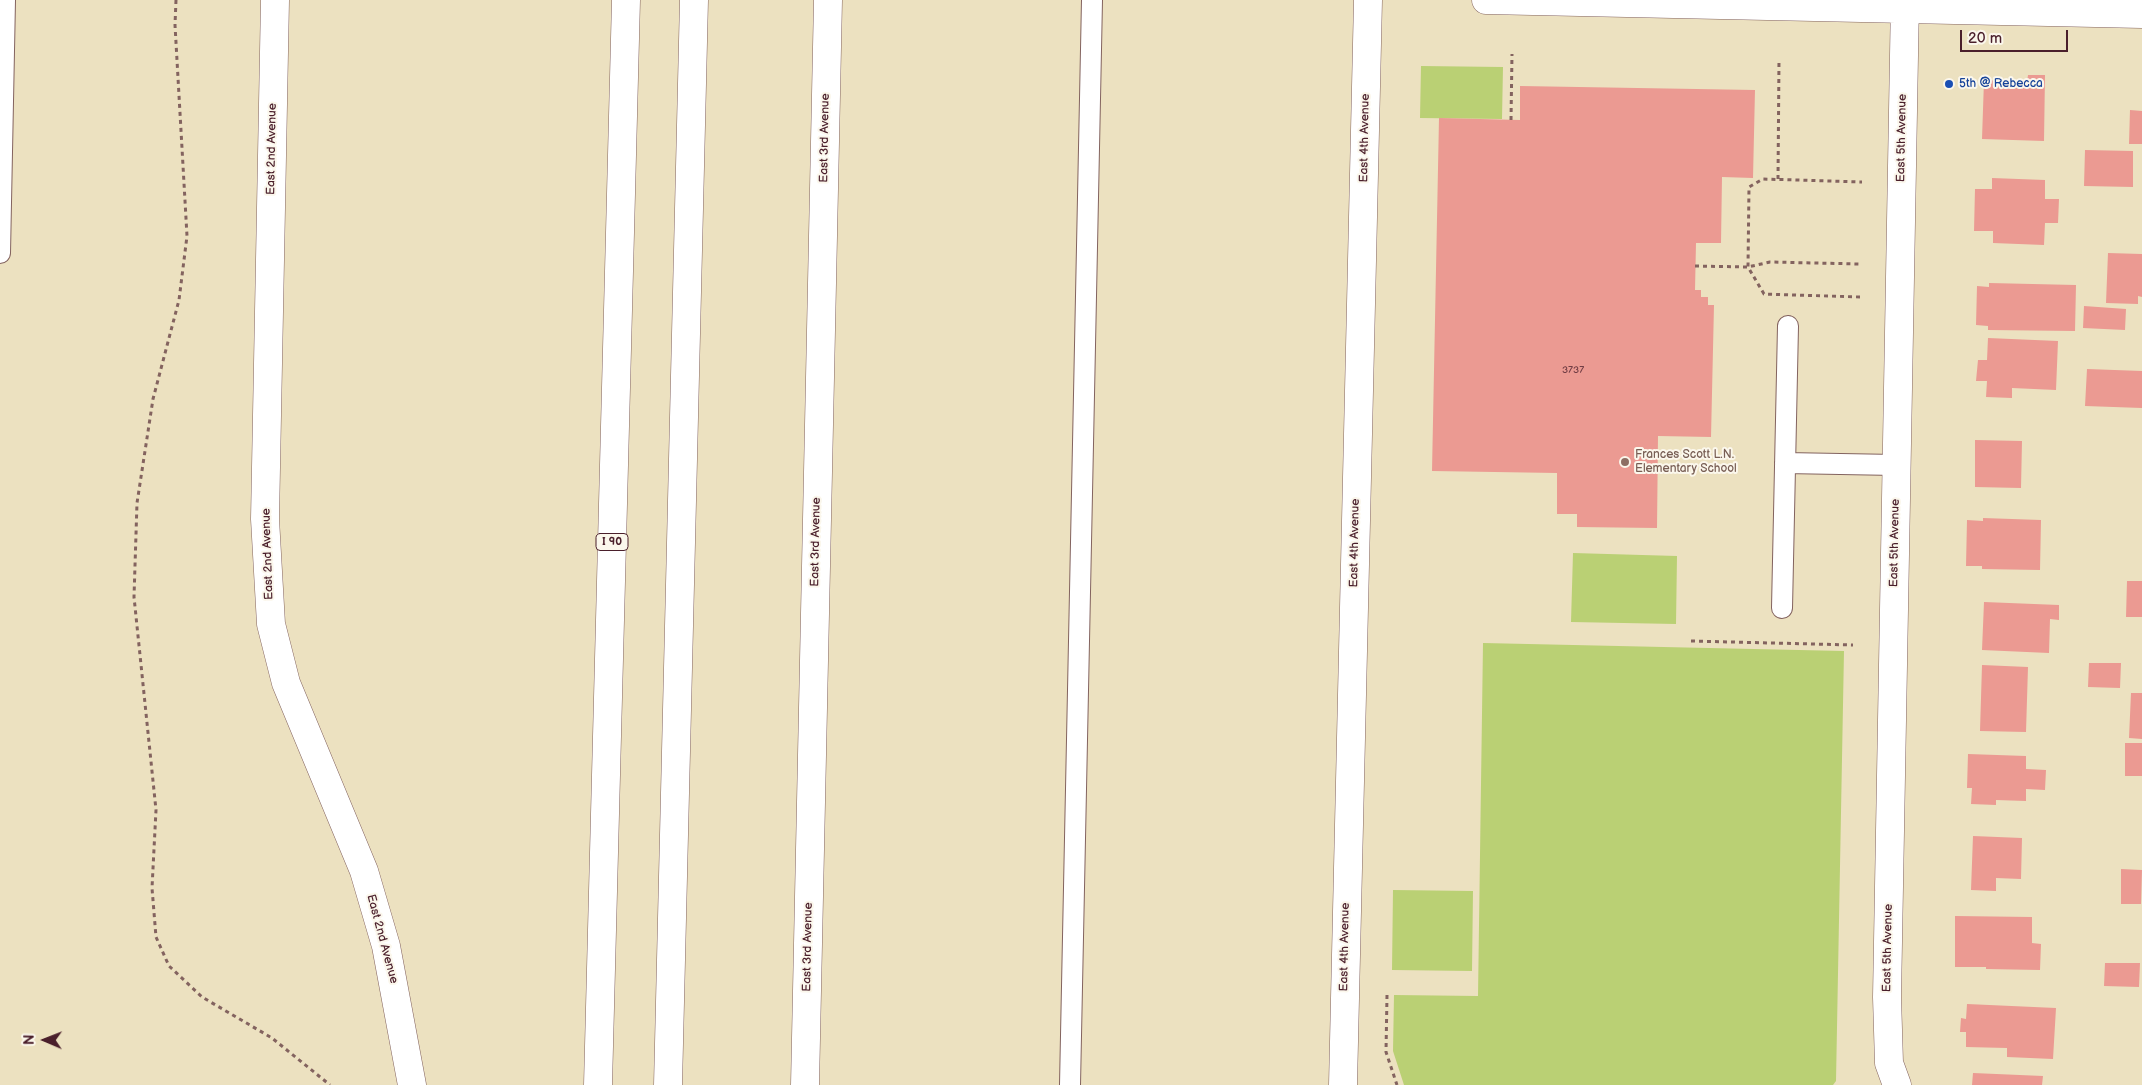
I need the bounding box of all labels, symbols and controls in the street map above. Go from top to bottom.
scale bar [1962,20,2070,52]
text: 20 m [1968,29,2002,48]
place label: 5th @ Rebecca [1959,77,2043,91]
marker: 5th @ Rebecca [1943,78,1955,90]
street label: East 3rd Avenue [817,93,833,183]
street label: East 4th Avenue [1357,94,1373,182]
street label: East 5th Avenue [1894,94,1910,182]
street label: East 2nd Avenue [264,103,280,195]
house number: 3737 [1562,364,1584,376]
place label: Frances Scott L.N. Elementary School [1635,448,1737,476]
marker: Frances Scott L.N. Elementary School [1619,456,1631,468]
street label: East 3rd Avenue [808,497,824,587]
street label: East 4th Avenue [1347,499,1363,587]
street label: East 5th Avenue [1887,499,1903,587]
street label: East 2nd Avenue [259,508,277,600]
road number: I 90 [596,534,628,550]
street label: East 2nd Avenue [363,893,401,985]
street label: East 3rd Avenue [800,902,816,992]
street label: East 4th Avenue [1337,903,1353,991]
street label: East 5th Avenue [1880,904,1896,992]
north arrow [20,1015,70,1065]
text: N [21,1034,38,1045]

